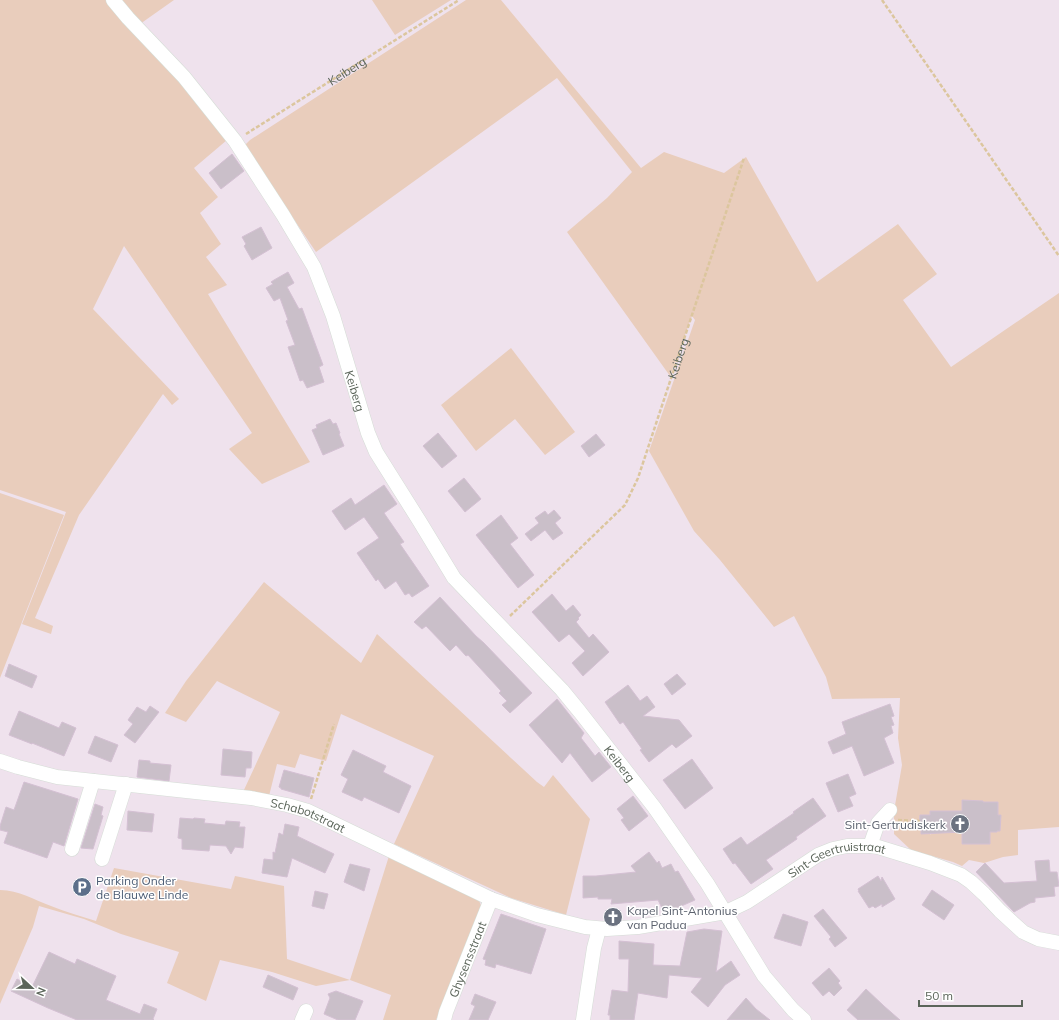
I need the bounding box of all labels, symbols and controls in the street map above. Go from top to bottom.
street label: Keiberg [325,53,369,88]
street label: Keiberg [664,336,691,381]
street label: Keiberg [342,368,369,413]
street label: Keiberg [601,742,639,785]
street label: Schabotstraat [269,794,348,835]
church icon: Sint-Gertrudiskerk [949,813,971,835]
place label: Sint-Gertrudiskerk [845,817,947,832]
street label: Sint-Geertruistraat [784,838,888,881]
place label: Parking Onder de Blauwe Linde [96,873,188,902]
parking icon: Parking Onder de Blauwe Linde [71,876,93,898]
place label: Kapel Sint-Antonius van Padua [627,903,738,932]
church icon: Kapel Sint-Antonius van Padua [602,906,624,928]
street label: Ghysensstraat [445,919,489,999]
north arrow [12,968,52,1008]
scale bar [919,982,1022,1008]
text: N [33,985,49,998]
text: 50 m [925,988,953,1003]

